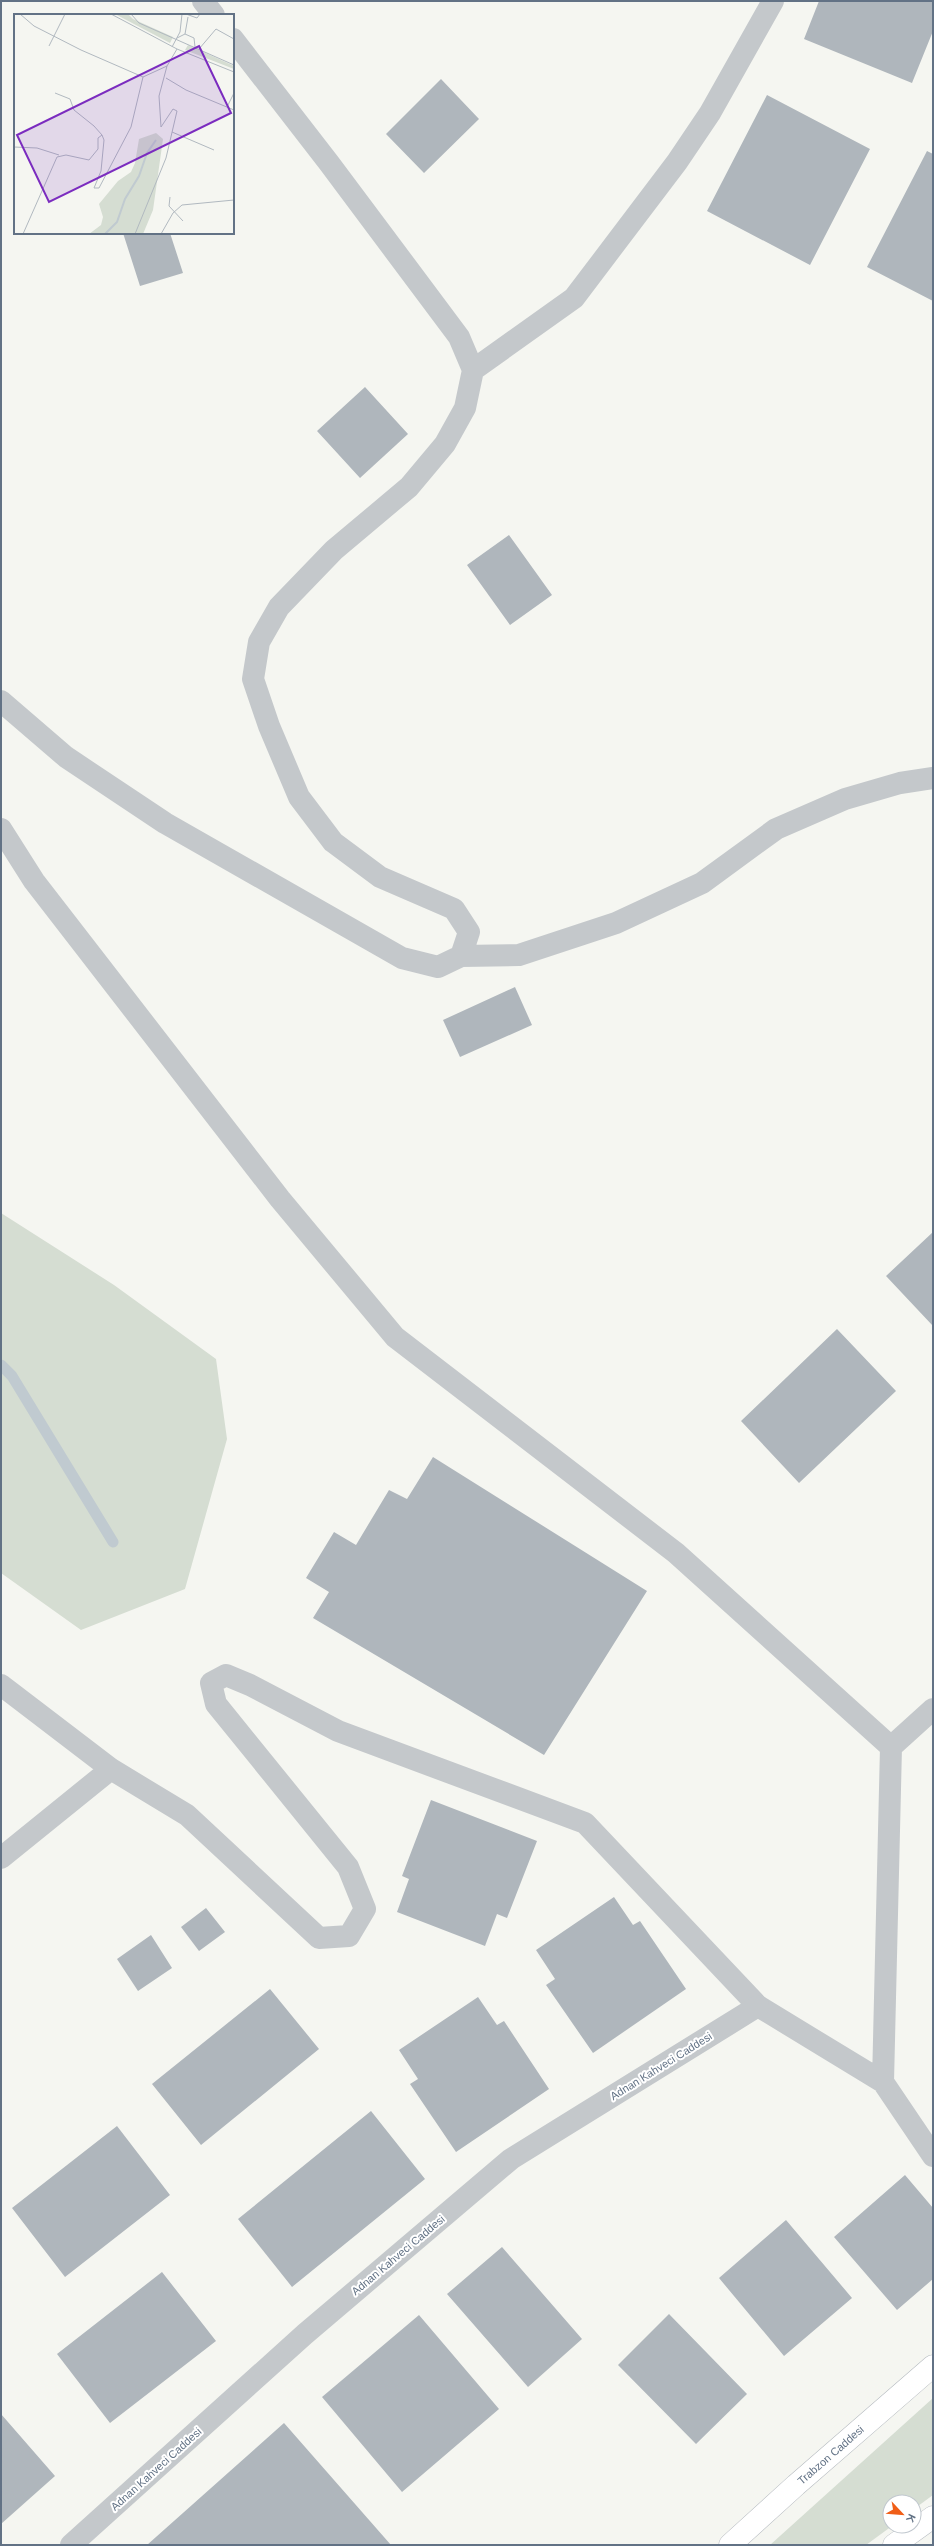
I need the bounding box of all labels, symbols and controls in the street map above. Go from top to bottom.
inset map [14,14,234,234]
street label: Adnan Kahveci Caddesi [608,2030,714,2102]
street label: Adnan Kahveci Caddesi [349,2213,447,2297]
street label: Trabzon Caddesi [795,2423,866,2487]
street label: Adnan Kahveci Caddesi [108,2425,204,2513]
north arrow [882,2494,922,2534]
text: K [904,2512,918,2525]

